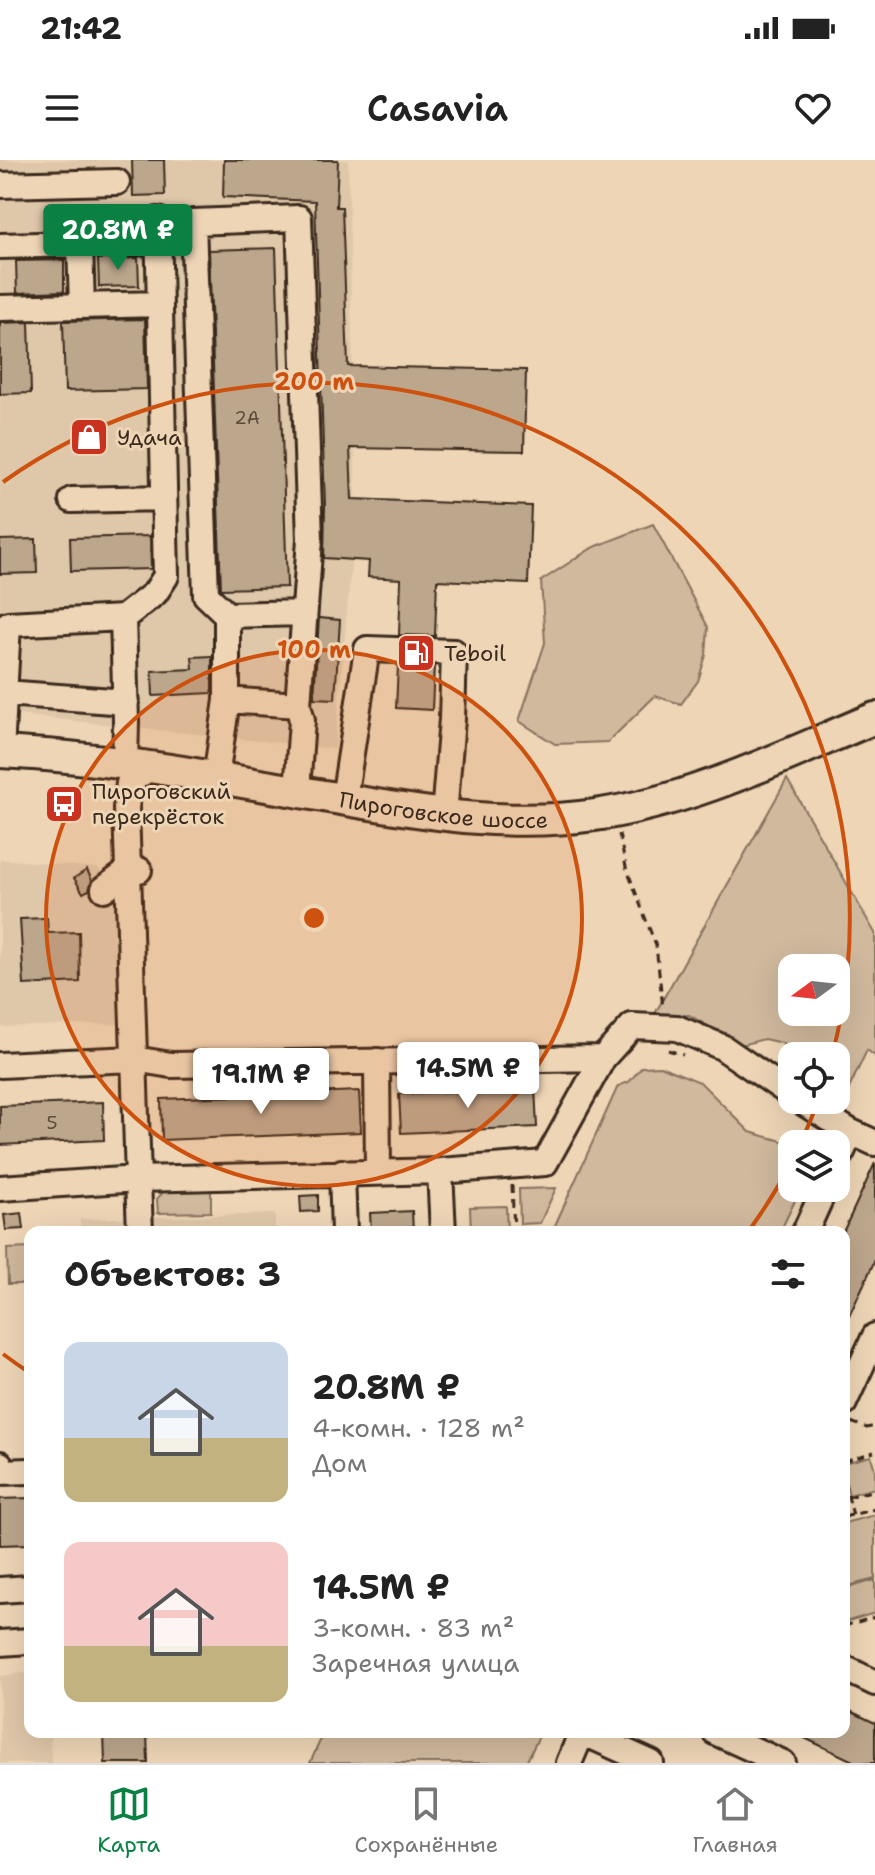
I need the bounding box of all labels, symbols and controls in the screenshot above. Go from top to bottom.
text: 21:42 [40,8,122,49]
text: Casavia [367,84,508,133]
icon: menu [40,86,84,130]
icon: heart [791,86,835,130]
pin: 20.8M ₽ [44,204,192,272]
text: 20.8M ₽ [61,212,175,247]
text: 200 m [274,366,354,398]
house number: 2А [234,406,260,430]
shop icon: Удача [68,416,110,458]
place label: Удача [117,423,182,452]
fuel station icon: Teboil [395,632,437,674]
text: 100 m [277,634,351,666]
place label: Teboil [444,639,506,668]
place label: Пироговский перекрёсток [92,777,231,831]
bus stop icon: Пироговский перекрёсток [43,783,85,825]
street label: Пироговское шоссе [337,785,548,835]
centre of rings [300,904,328,932]
north arrow [778,954,850,1026]
map controls [778,954,850,1202]
pin: 14.5M ₽ [394,1042,542,1110]
button: locate [778,1042,850,1114]
pin: 19.1M ₽ [187,1048,335,1116]
text: 14.5M ₽ [415,1050,521,1085]
text: 19.1M ₽ [211,1056,311,1091]
house number: 5 [46,1111,58,1135]
button: layers [778,1130,850,1202]
text: Объектов: 3 [64,1251,281,1297]
icon: filters [766,1252,810,1296]
text: 20.8M ₽ [312,1364,460,1410]
icon: home [128,1374,224,1470]
text: 4-комн. · 128 m² [312,1410,525,1445]
text: Дом [312,1445,367,1480]
text: 14.5M ₽ [312,1564,450,1610]
icon: home [128,1574,224,1670]
text: 3-комн. · 83 m² [312,1610,514,1645]
text: Заречная улица [312,1645,519,1680]
tab: Карта [97,1782,160,1859]
tab: Сохранённые [354,1782,498,1859]
tab: Главная [693,1782,778,1859]

